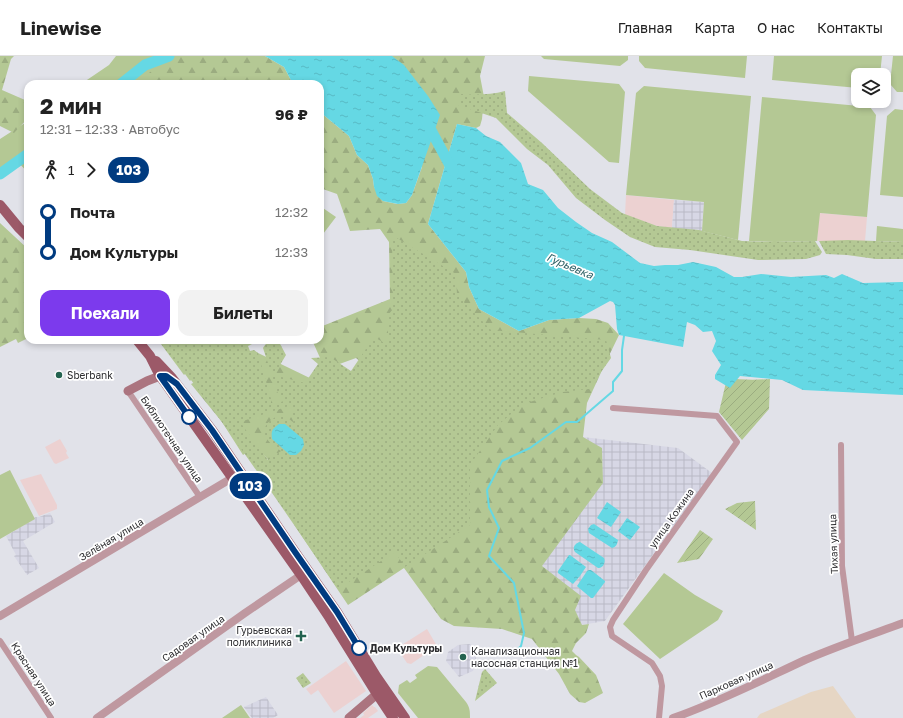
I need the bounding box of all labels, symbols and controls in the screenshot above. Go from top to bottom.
text: Linewise [20,16,101,39]
text: Главная [618,19,672,36]
text: Карта [694,19,735,36]
text: О нас [757,19,795,36]
text: Контакты [817,19,883,36]
map controls [851,68,891,108]
button: layers [851,68,891,108]
text: 2 мин [40,92,102,119]
text: 96 ₽ [275,105,308,123]
text: 12:31 – 12:33 · Автобус [40,121,180,137]
icon: walk [40,159,62,181]
icon: forward [80,159,102,181]
text: 103 [116,161,141,178]
text: 1 [68,162,74,178]
text: Почта [70,203,115,221]
text: 12:32 [275,204,308,220]
text: Дом Культуры [70,243,178,261]
text: 12:33 [275,244,308,260]
water label: Гурьевка [545,250,596,282]
button: Поехали [40,290,170,336]
button: Билеты [178,290,308,336]
place label: Sberbank [67,369,113,381]
marker: Sberbank [54,370,64,380]
street label: Библиотечная улица [139,393,205,485]
unlabelled marker [181,409,197,425]
line badge: 103 [227,473,273,499]
text: 103 [238,477,262,494]
street label: улица Кожина [646,486,696,550]
street label: Тихая улица [826,514,840,574]
street label: Зелёная улица [77,515,145,563]
street label: Садовая улица [160,612,226,664]
place label: Гурьевская поликлиника [227,624,292,648]
marker: Гурьевская поликлиника [295,630,307,642]
street label: Красная улица [9,640,59,708]
marker: Дом Культуры [351,640,367,656]
place label: Дом Культуры [370,642,442,654]
place label: Канализационная насосная станция №1 [471,645,578,669]
marker: Канализационная насосная станция №1 [458,652,468,662]
street label: Парковая улица [697,658,775,702]

